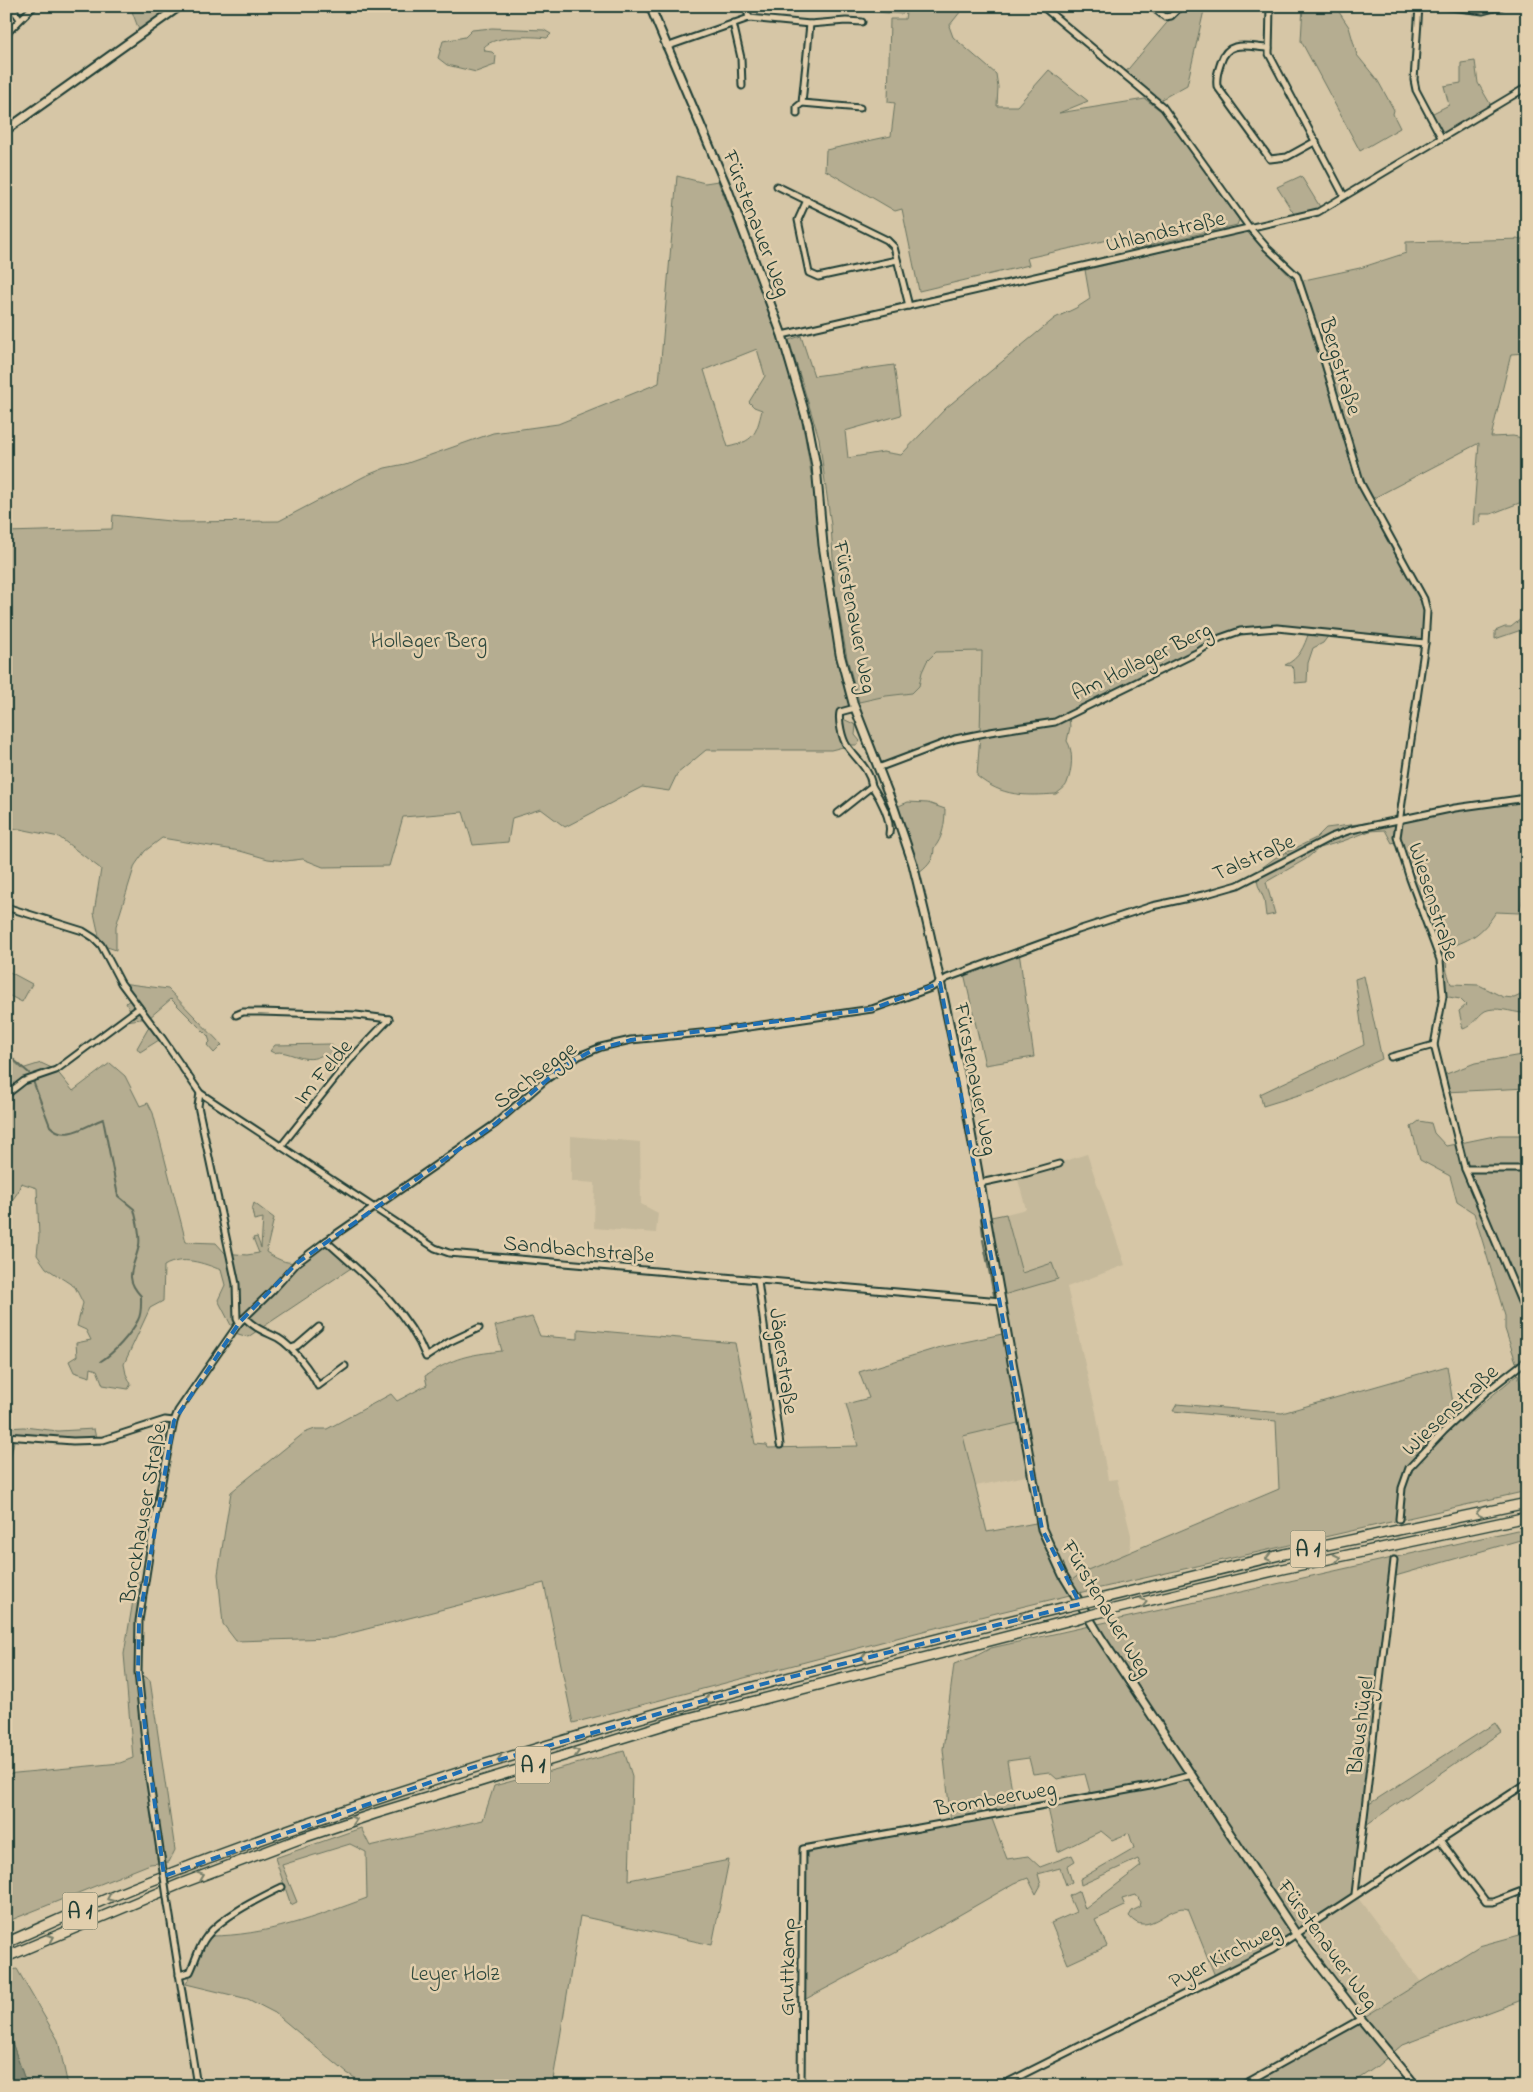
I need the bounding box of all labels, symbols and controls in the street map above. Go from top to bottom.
street label: Fürstenauer Weg [711,145,798,302]
street label: Uhlandstraße [1103,204,1229,262]
street label: Bergstraße [1308,313,1369,420]
street label: Fürstenauer Weg [821,538,884,697]
street label: Am Hollager Berg [1067,615,1218,711]
park label: Hollager Berg [371,626,487,659]
street label: Talstraße [1208,826,1301,891]
street label: Wiesenstraße [1398,839,1466,965]
street label: Fürstenauer Weg [942,1000,1005,1159]
street label: Im Felde [287,1033,362,1113]
street label: Sachsegge [487,1034,585,1119]
street label: Sandbachstraße [502,1228,656,1274]
street label: Jägerstraße [758,1306,805,1417]
street label: Wiesenstraße [1395,1358,1507,1465]
street label: Brockhauser Straße [113,1421,177,1607]
one-way arrow [1475,1507,1483,1518]
road number: A 1 [1290,1530,1326,1568]
street label: Fürstenauer Weg [1050,1534,1159,1685]
one-way arrow [1264,1552,1273,1563]
one-way arrow [1332,1553,1341,1564]
one-way arrow [1140,1597,1149,1608]
one-way arrow [1017,1612,1026,1623]
one-way arrow [859,1652,868,1663]
street label: Blaushügel [1340,1674,1385,1778]
one-way arrow [703,1694,711,1704]
road number: A 1 [516,1746,550,1784]
one-way arrow [571,1747,580,1757]
one-way arrow [497,1754,505,1764]
street label: Brombeerweg [931,1774,1059,1828]
one-way arrow [349,1816,358,1826]
one-way arrow [196,1872,205,1882]
street label: Fürstenauer Weg [1267,1873,1385,2018]
road number: A 1 [62,1892,98,1930]
one-way arrow [106,1892,115,1903]
street label: Pyer Kirchweg [1164,1915,1287,1999]
street label: Gruttkamp [772,1918,806,2017]
one-way arrow [46,1934,55,1945]
park label: Leyer Holz [411,1959,500,1992]

